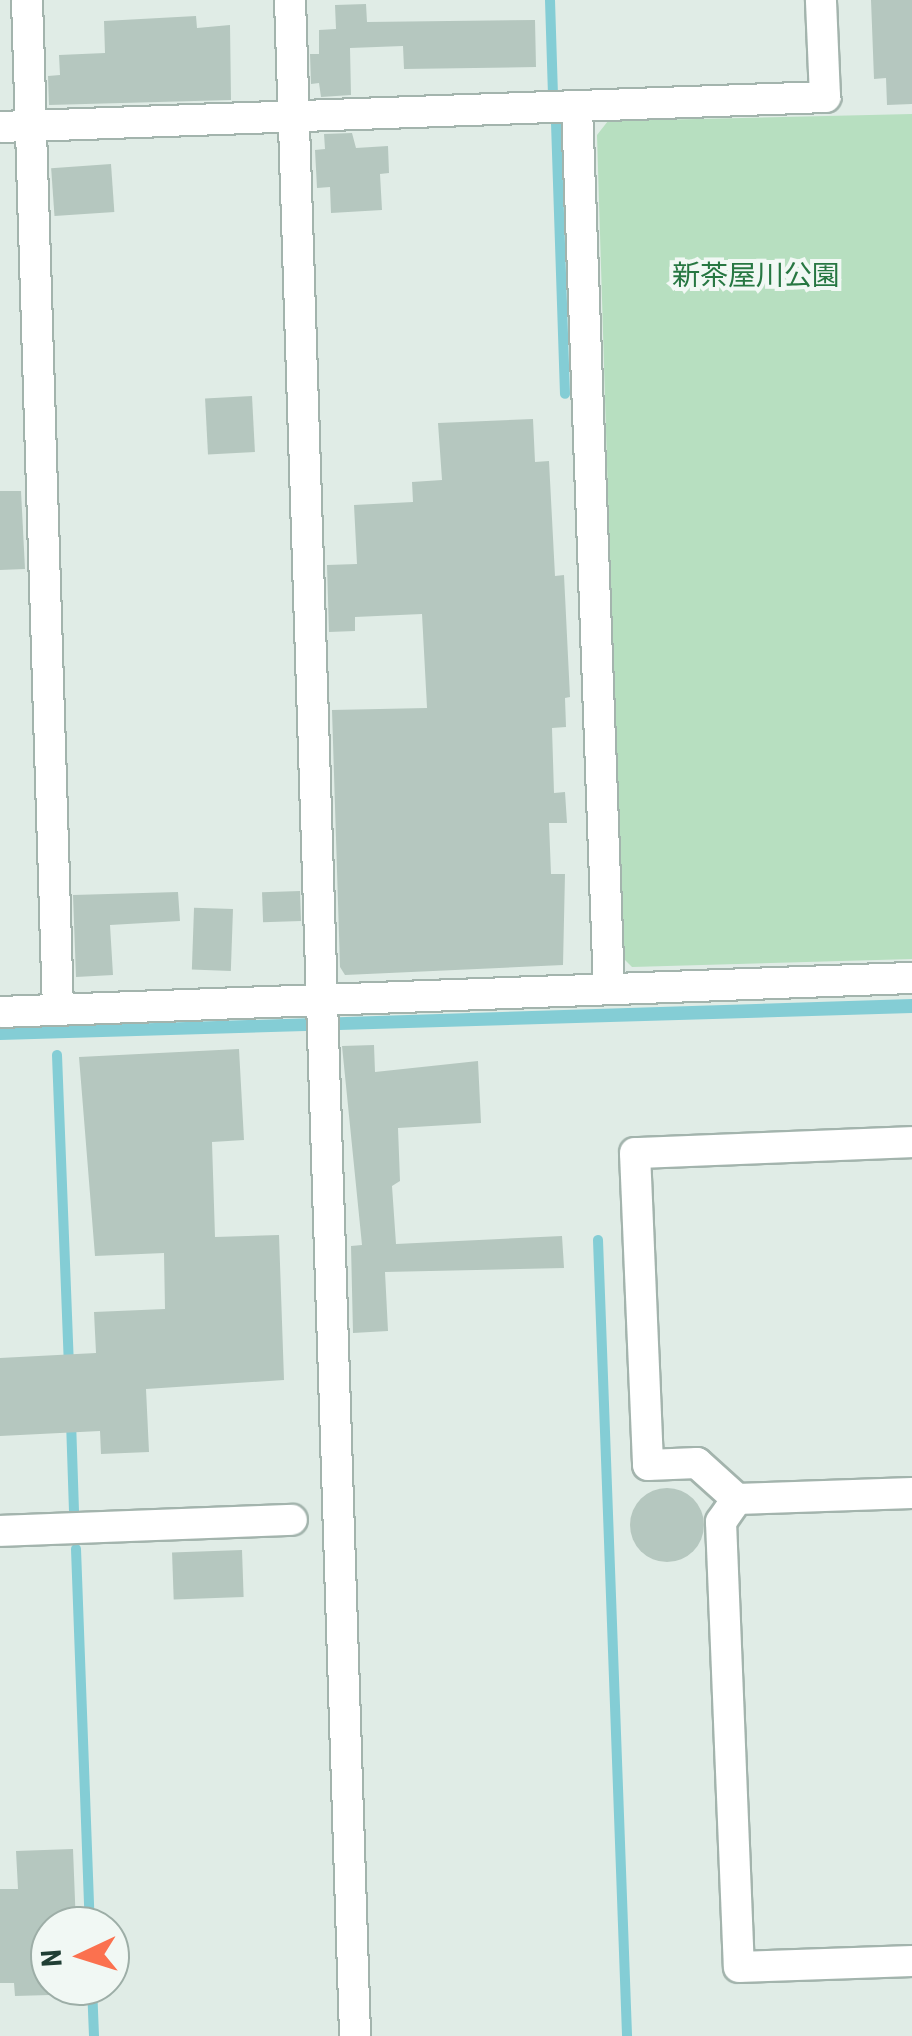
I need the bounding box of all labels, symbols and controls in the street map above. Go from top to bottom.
park label: 新茶屋川公園 [672,259,840,293]
north arrow [30,1906,130,2006]
text: N [35,1948,69,1968]

